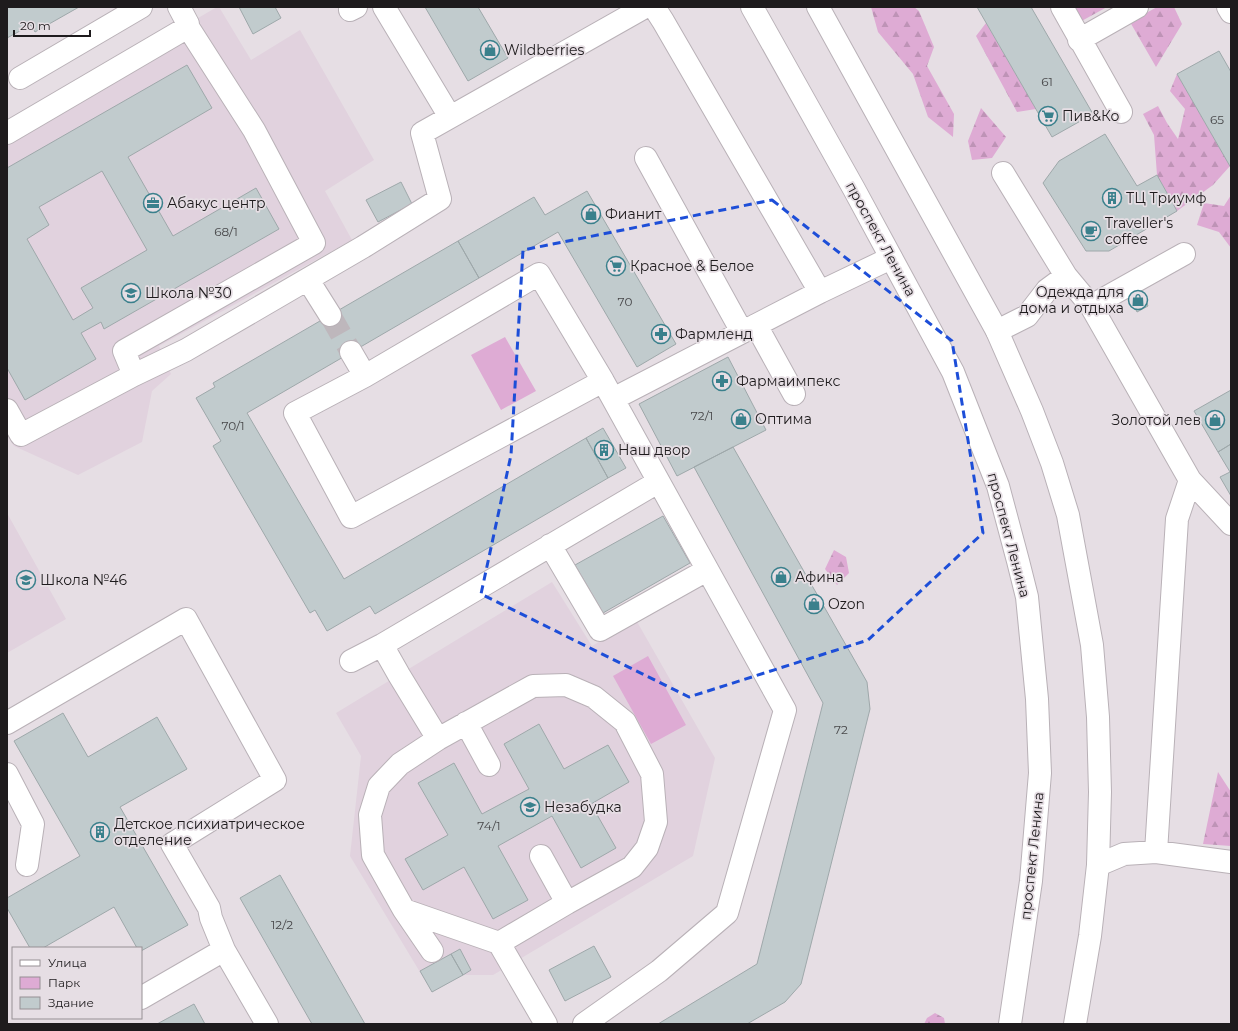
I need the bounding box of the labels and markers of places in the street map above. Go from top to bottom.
shop icon: Wildberries [479,39,501,61]
place label: Wildberries [504,41,585,59]
supermarket icon: Пив&Ко [1037,105,1059,127]
place label: Пив&Ко [1062,107,1119,125]
building icon: ТЦ Триумф [1101,187,1123,209]
place label: ТЦ Триумф [1126,189,1207,207]
office icon: Абакус центр [142,192,164,214]
place label: Абакус центр [167,194,266,212]
shop icon: Фианит [580,203,602,225]
place label: Фианит [605,205,662,223]
place label: Traveller's coffee [1105,214,1173,248]
cafe icon: Traveller's coffee [1080,220,1102,242]
supermarket icon: Красное & Белое [605,255,627,277]
place label: Красное & Белое [630,257,754,275]
school or university icon: Школа №30 [120,282,142,304]
place label: Одежда для дома и отдыха [1020,283,1124,317]
place label: Школа №30 [145,284,232,302]
shop icon: Одежда для дома и отдыха [1127,289,1149,311]
pharmacy icon: Фармленд [650,323,672,345]
place label: Фармленд [675,325,753,343]
pharmacy icon: Фармаимпекс [711,370,733,392]
place label: Фармаимпекс [736,372,840,390]
shop icon: Оптима [730,408,752,430]
shop icon: Золотой лев [1204,409,1226,431]
place label: Оптима [755,410,812,428]
place label: Золотой лев [1111,411,1201,429]
building icon: Наш двор [593,439,615,461]
place label: Наш двор [618,441,690,459]
shop icon: Афина [770,566,792,588]
place label: Афина [795,568,844,586]
school or university icon: Школа №46 [15,569,37,591]
place label: Школа №46 [40,571,128,589]
shop icon: Ozon [803,593,825,615]
place label: Ozon [828,595,865,613]
school or university icon: Незабудка [519,796,541,818]
place label: Незабудка [544,798,622,816]
place label: Детское психиатрическое отделение [114,815,305,849]
building icon: Детское психиатрическое отделение [89,821,111,843]

